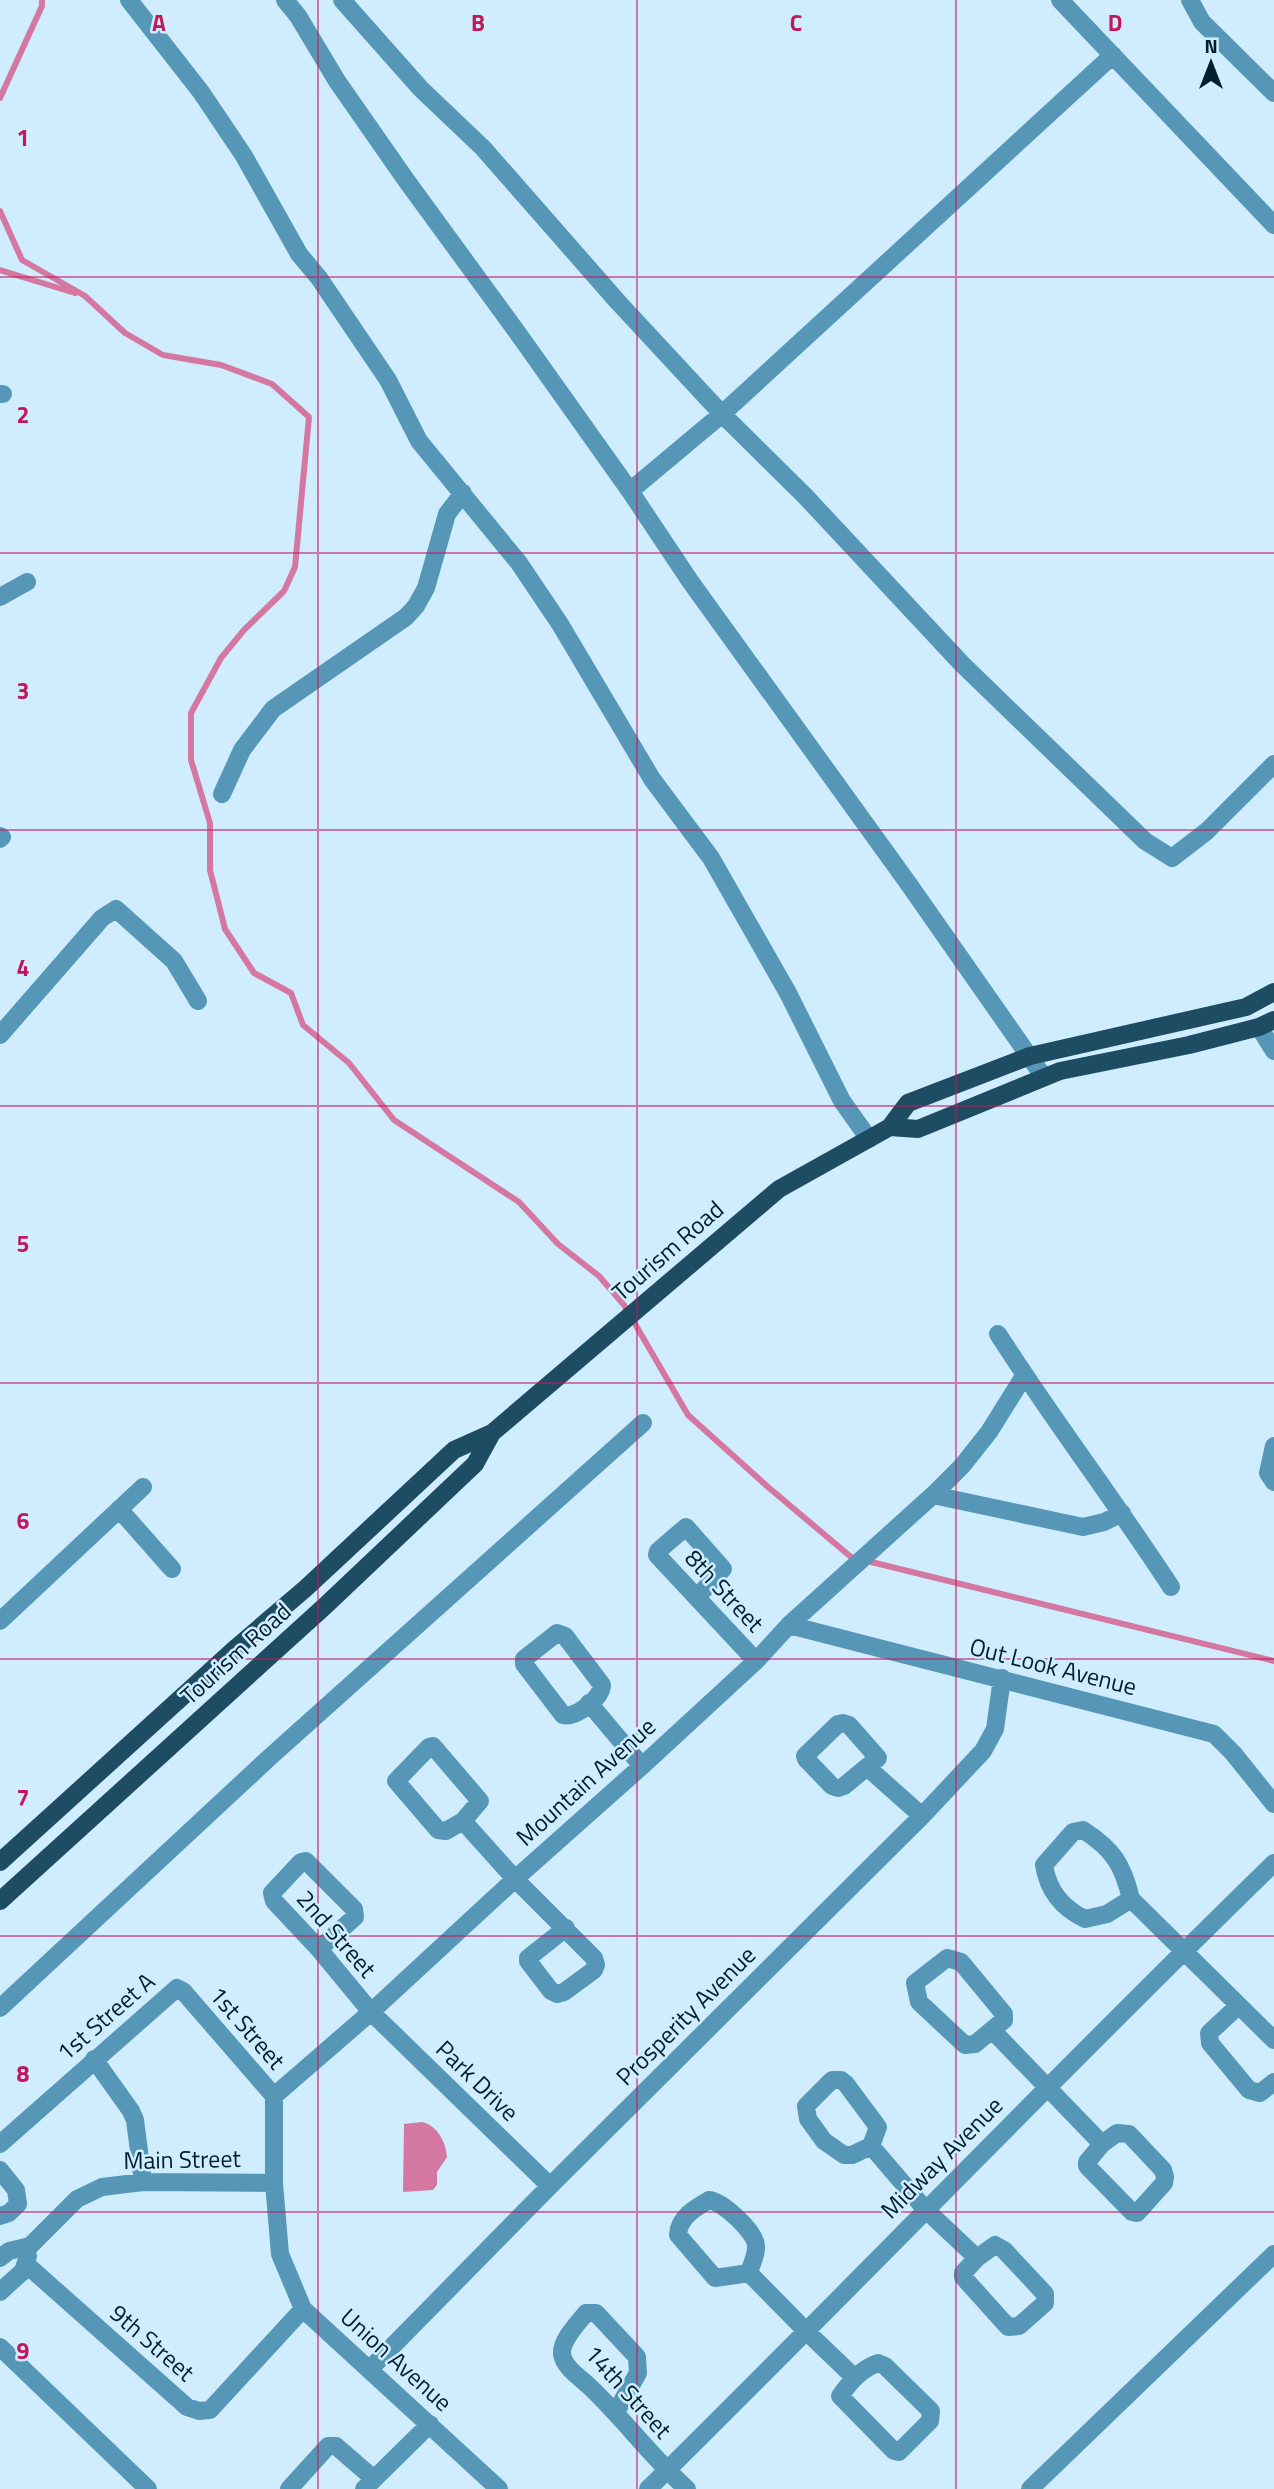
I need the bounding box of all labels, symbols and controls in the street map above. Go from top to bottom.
text: A [152,5,166,40]
text: B [471,5,485,40]
text: C [790,5,802,40]
text: D [1108,5,1122,40]
north arrow [1176,28,1246,98]
text: N [1204,31,1218,60]
text: 1 [17,120,29,155]
text: 2 [17,397,29,432]
text: 3 [17,673,29,708]
text: 4 [17,950,29,985]
street label: Tourism Road [604,1191,731,1309]
text: 5 [17,1226,29,1261]
text: 6 [17,1503,30,1538]
street label: 8th Street [677,1541,773,1640]
street label: Tourism Road [172,1594,299,1713]
street label: Out Look Avenue [966,1628,1140,1704]
street label: Mountain Avenue [507,1709,663,1854]
text: 7 [17,1780,29,1815]
street label: 2nd Street [288,1881,386,1986]
street label: Prosperity Avenue [607,1937,763,2093]
street label: 1st Street A [48,1963,162,2069]
street label: 1st Street [201,1978,295,2077]
street label: Park Drive [428,2031,528,2129]
text: 8 [17,2056,30,2091]
street label: Midway Avenue [872,2088,1011,2227]
street label: Main Street [123,2140,242,2178]
street label: 9th Street [102,2295,203,2390]
street label: Union Avenue [333,2299,461,2419]
text: 9 [17,2333,30,2368]
street label: 14th Street [577,2336,681,2447]

